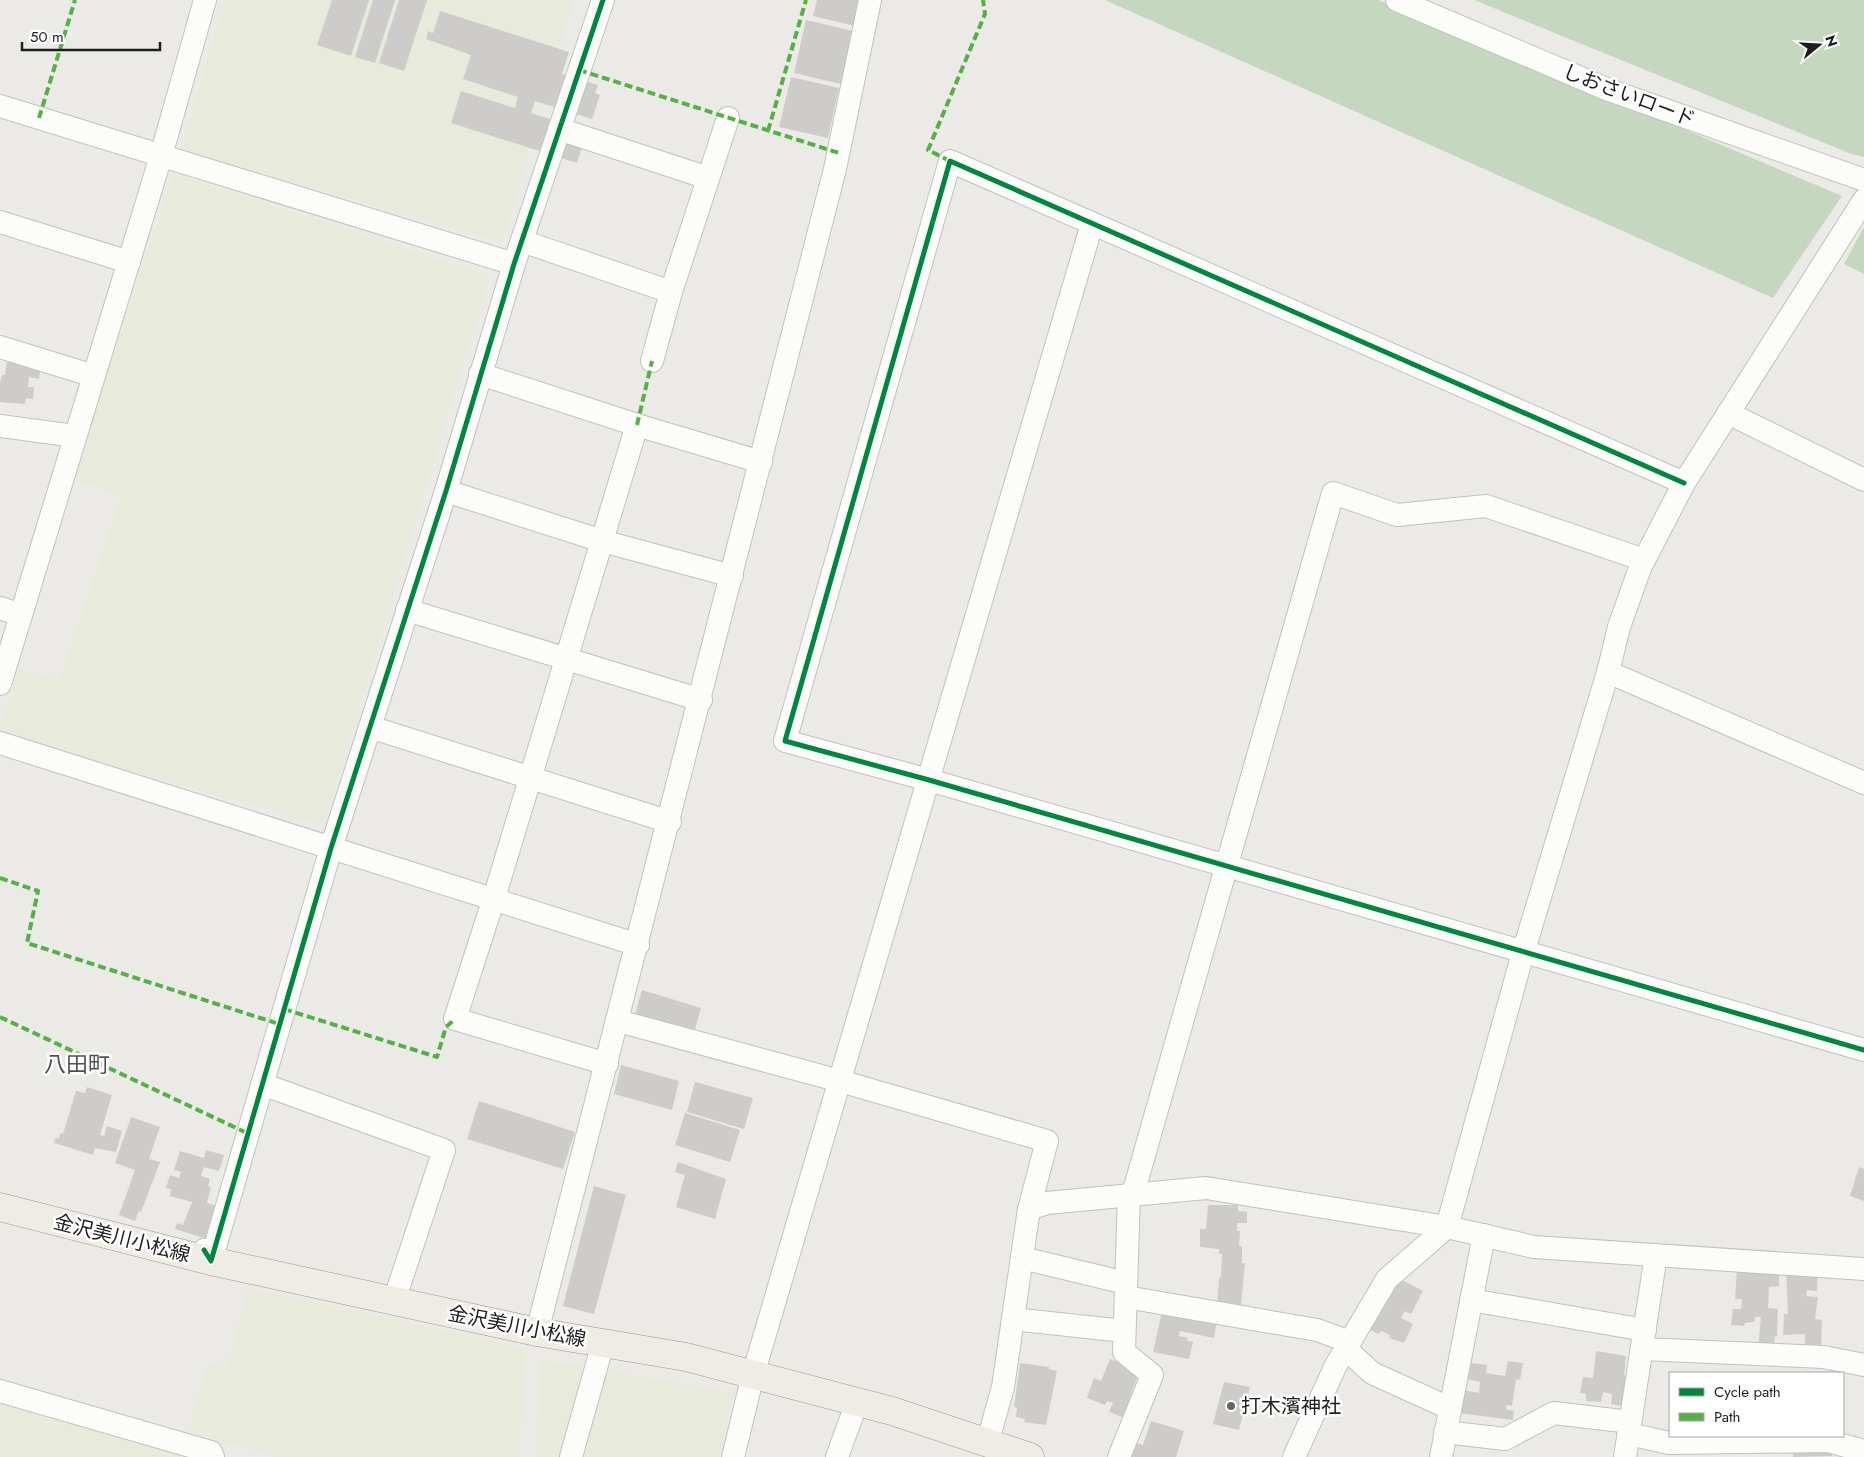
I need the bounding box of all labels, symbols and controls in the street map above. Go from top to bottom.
scale bar [22,20,160,52]
north arrow [1794,20,1844,70]
text: 50 m [30,26,64,48]
text: N [1820,33,1843,49]
street label: しおさいロード [1558,57,1699,134]
district label: 八田町 [44,1048,110,1080]
street label: 金沢美川小松線 [50,1207,193,1269]
street label: 金沢美川小松線 [445,1299,588,1354]
legend [1669,1372,1844,1437]
text: Cycle path [1714,1381,1781,1403]
place label: 打木濱神社 [1241,1392,1341,1421]
marker: 打木濱神社 [1225,1400,1237,1412]
text: Path [1714,1406,1740,1428]

